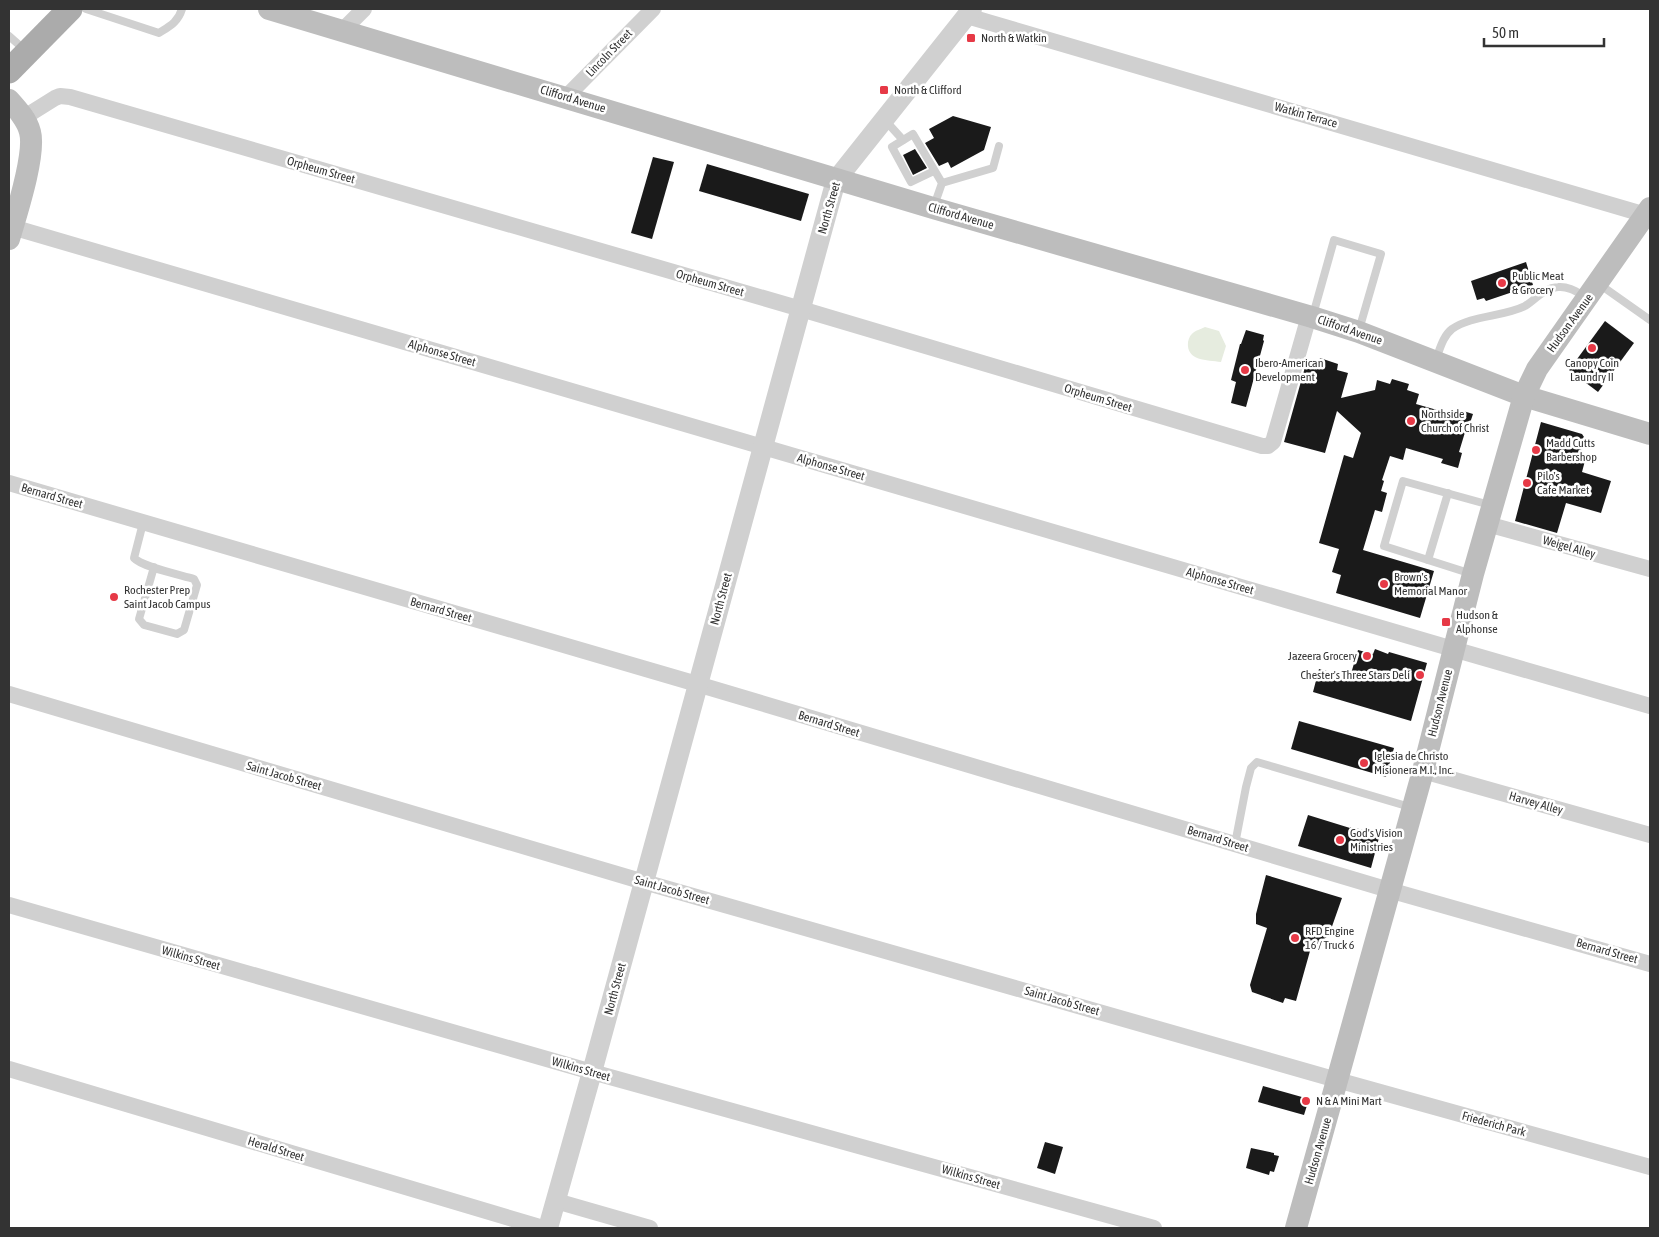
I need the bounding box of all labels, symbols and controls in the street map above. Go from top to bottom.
scale bar [1484,15,1604,47]
text: 50 m [1492,24,1519,41]
street label: Lincoln Street [583,26,635,80]
place label: North & Watkin [981,31,1047,45]
marker: North & Watkin [965,32,977,44]
street label: Clifford Avenue [539,82,607,116]
place label: North & Clifford [894,83,962,97]
marker: North & Clifford [878,84,890,96]
street label: Watkin Terrace [1273,99,1339,131]
street label: Orpheum Street [285,154,357,187]
street label: North Street [815,180,843,236]
street label: Clifford Avenue [927,200,995,232]
street label: Orpheum Street [674,267,746,300]
place label: Public Meat & Grocery [1512,269,1564,297]
marker: Public Meat & Grocery [1496,277,1508,289]
street label: Hudson Avenue [1544,291,1596,355]
street label: Clifford Avenue [1316,312,1384,348]
street label: Alphonse Street [407,337,478,369]
marker: Canopy Coin Laundry II [1586,342,1598,354]
place label: Ibero-American Development [1255,356,1324,384]
place label: Canopy Coin Laundry II [1565,356,1619,384]
marker: Ibero-American Development [1239,364,1251,376]
street label: Orpheum Street [1063,381,1134,415]
place label: Northside Church of Christ [1421,407,1490,435]
marker: Northside Church of Christ [1405,415,1417,427]
place label: Madd Cutts Barbershop [1546,436,1597,464]
marker: Madd Cutts Barbershop [1530,444,1542,456]
street label: Alphonse Street [796,451,867,483]
place label: Pilo's Cafe Market [1537,469,1590,497]
marker: Pilo's Cafe Market [1521,477,1533,489]
street label: Bernard Street [20,481,85,512]
street label: Weigel Alley [1541,533,1597,561]
street label: Alphonse Street [1185,565,1256,597]
place label: Brown's Memorial Manor [1394,570,1468,598]
street label: North Street [707,571,735,627]
marker: Brown's Memorial Manor [1378,578,1390,590]
place label: Rochester Prep Saint Jacob Campus [124,583,210,611]
marker: Rochester Prep Saint Jacob Campus [108,591,120,603]
street label: Bernard Street [409,595,474,626]
place label: Hudson & Alphonse [1456,608,1499,636]
marker: Hudson & Alphonse [1440,616,1452,628]
place label: Jazeera Grocery [1288,649,1357,663]
marker: Jazeera Grocery [1361,650,1373,662]
place label: Chester's Three Stars Deli [1300,668,1410,682]
street label: Hudson Avenue [1425,668,1455,738]
marker: Chester's Three Stars Deli [1414,669,1426,681]
street label: Bernard Street [797,708,862,740]
place label: Iglesia de Christo Misionera M.I., Inc. [1374,749,1454,777]
marker: Iglesia de Christo Misionera M.I., Inc. [1358,757,1370,769]
street label: Saint Jacob Street [245,759,324,794]
street label: Harvey Alley [1508,789,1565,817]
street label: Bernard Street [1186,823,1251,855]
place label: God's Vision Ministries [1350,826,1403,854]
marker: God's Vision Ministries [1334,834,1346,846]
street label: Saint Jacob Street [633,873,712,908]
place label: RFD Engine 16 / Truck 6 [1305,924,1355,952]
marker: RFD Engine 16 / Truck 6 [1289,932,1301,944]
street label: Bernard Street [1575,936,1640,967]
street label: Wilkins Street [160,943,222,973]
street label: North Street [601,961,629,1017]
street label: Saint Jacob Street [1023,984,1102,1019]
street label: Wilkins Street [550,1054,612,1084]
place label: N & A Mini Mart [1316,1094,1382,1108]
marker: N & A Mini Mart [1300,1095,1312,1107]
street label: Friederich Park [1460,1109,1528,1139]
street label: Hudson Avenue [1302,1116,1334,1186]
street label: Herald Street [246,1134,306,1164]
street label: Wilkins Street [940,1162,1002,1192]

